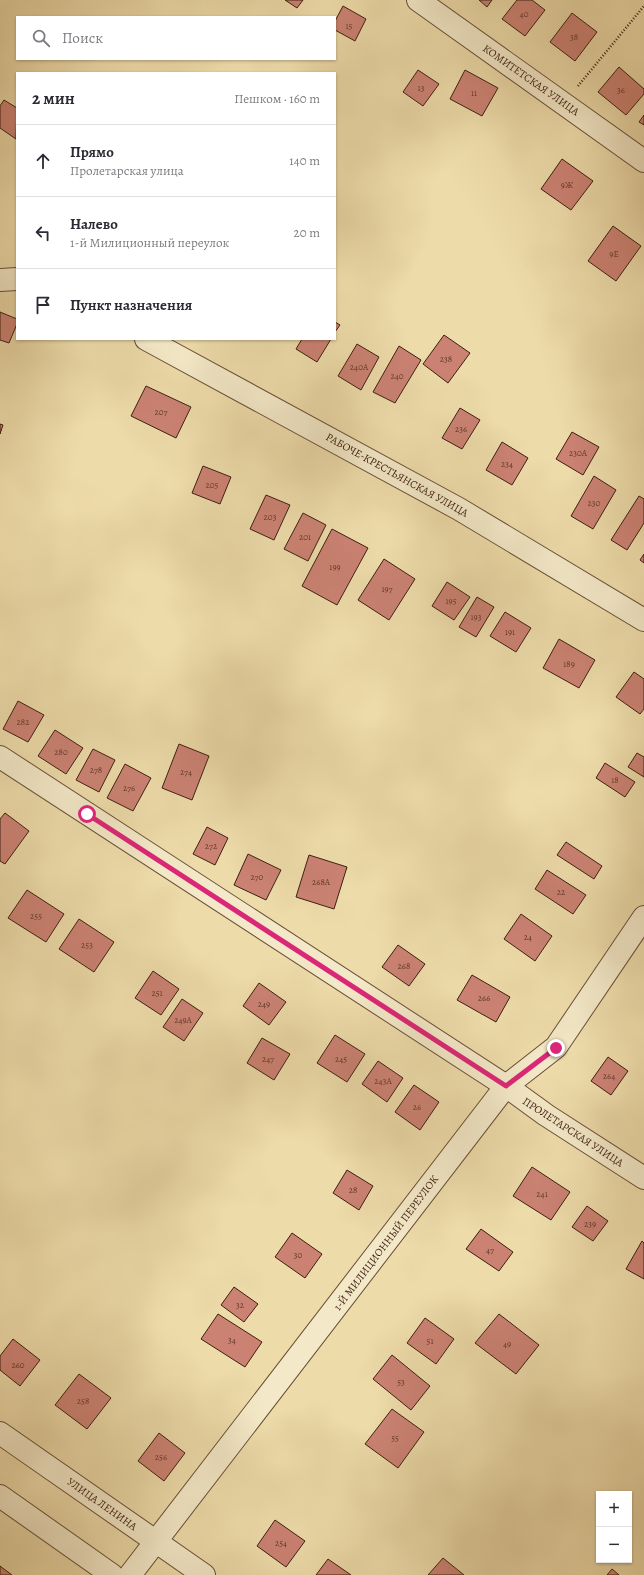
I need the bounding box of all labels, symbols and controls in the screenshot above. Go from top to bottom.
house number: 40 [520,8,529,20]
search box [16,16,336,60]
house number: 15 [346,20,353,32]
icon: search [30,27,52,49]
text: Поиск [62,28,103,48]
house number: 38 [570,31,578,43]
street label: КОМИТЕТСКАЯ УЛИЦА [480,41,583,119]
house number: 13 [418,82,425,94]
house number: 36 [617,84,625,96]
text: 2 мин [32,87,75,110]
house number: 11 [471,87,477,99]
text: Пешком · 160 m [234,90,320,107]
text: Прямо [70,142,114,162]
icon: ahead [32,150,54,172]
text: 140 m [289,152,320,169]
text: Пролетарская улица [70,162,184,179]
house number: 9Ж [561,179,574,191]
text: Налево [70,214,118,234]
icon: left [32,222,54,244]
text: 20 m [294,224,320,241]
text: 1-й Милиционный переулок [70,234,229,251]
house number: 9Е [609,248,619,260]
icon: arrive [32,294,54,316]
text: Пункт назначения [70,295,192,315]
house number: 238 [440,353,452,365]
house number: 240А [350,361,369,373]
house number: 240 [390,370,404,382]
house number: 207 [155,406,168,418]
house number: 236 [455,423,467,435]
street label: РАБОЧЕ-КРЕСТЬЯНСКАЯ УЛИЦА [323,429,471,521]
house number: 230А [569,447,588,459]
house number: 234 [501,458,513,470]
house number: 205 [206,479,219,491]
house number: 230 [588,497,601,509]
house number: 203 [264,511,277,523]
house number: 201 [299,531,311,543]
house number: 199 [329,561,341,573]
house number: 197 [382,583,393,595]
house number: 195 [445,595,457,607]
house number: 193 [471,611,482,623]
house number: 191 [505,626,515,638]
house number: 189 [563,658,575,670]
house number: 282 [17,716,30,728]
house number: 280 [54,746,68,758]
house number: 278 [90,764,102,776]
house number: 274 [180,766,192,778]
house number: 18 [611,774,619,786]
house number: 276 [123,782,135,794]
route start [78,805,96,823]
house number: 272 [205,840,218,852]
house number: 270 [251,871,264,883]
house number: 268А [312,876,331,888]
house number: 22 [557,886,566,898]
house number: 255 [30,910,42,922]
house number: 24 [524,931,532,943]
house number: 253 [81,939,93,951]
house number: 268 [398,960,410,972]
house number: 251 [151,987,163,999]
house number: 266 [478,992,490,1004]
house number: 249 [258,998,270,1010]
house number: 249А [174,1014,193,1026]
route end [547,1039,565,1057]
house number: 247 [262,1053,274,1065]
house number: 245 [335,1053,347,1065]
house number: 264 [603,1070,615,1082]
house number: 243А [374,1075,392,1087]
street label: ПРОЛЕТАРСКАЯ УЛИЦА [520,1094,627,1171]
house number: 26 [413,1101,421,1113]
street label: 1-Й МИЛИЦИОННЫЙ ПЕРЕУЛОК [330,1172,442,1314]
house number: 28 [349,1184,357,1196]
house number: 241 [536,1188,548,1200]
house number: 239 [584,1218,596,1230]
house number: 47 [486,1244,494,1256]
house number: 30 [294,1249,302,1261]
house number: 32 [236,1299,245,1311]
house number: 34 [228,1334,236,1346]
house number: 51 [427,1335,433,1347]
house number: 49 [503,1338,511,1350]
house number: 260 [11,1359,25,1371]
house number: 53 [397,1376,405,1388]
house number: 258 [77,1395,89,1407]
house number: 55 [391,1432,399,1444]
house number: 256 [155,1451,167,1463]
street label: УЛИЦА ЛЕНИНА [64,1474,141,1534]
map controls [596,1491,632,1563]
button: + [596,1491,632,1527]
button: − [596,1527,632,1563]
house number: 254 [275,1537,287,1549]

